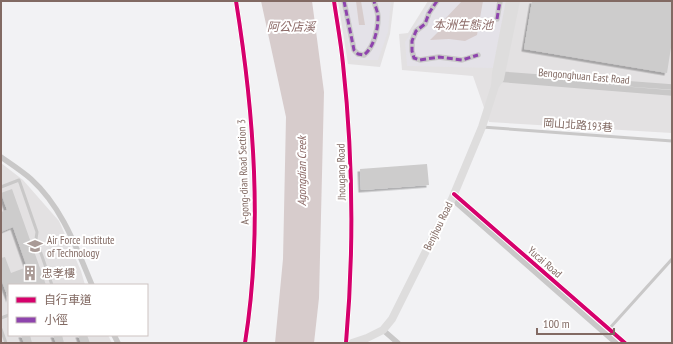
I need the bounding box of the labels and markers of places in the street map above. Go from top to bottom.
place label: Air Force Institute of Technology [47,233,115,260]
school or university icon: Air Force Institute of Technology [26,237,44,255]
building icon: 忠孝樓 [21,264,39,282]
place label: 忠孝樓 [42,266,75,280]

